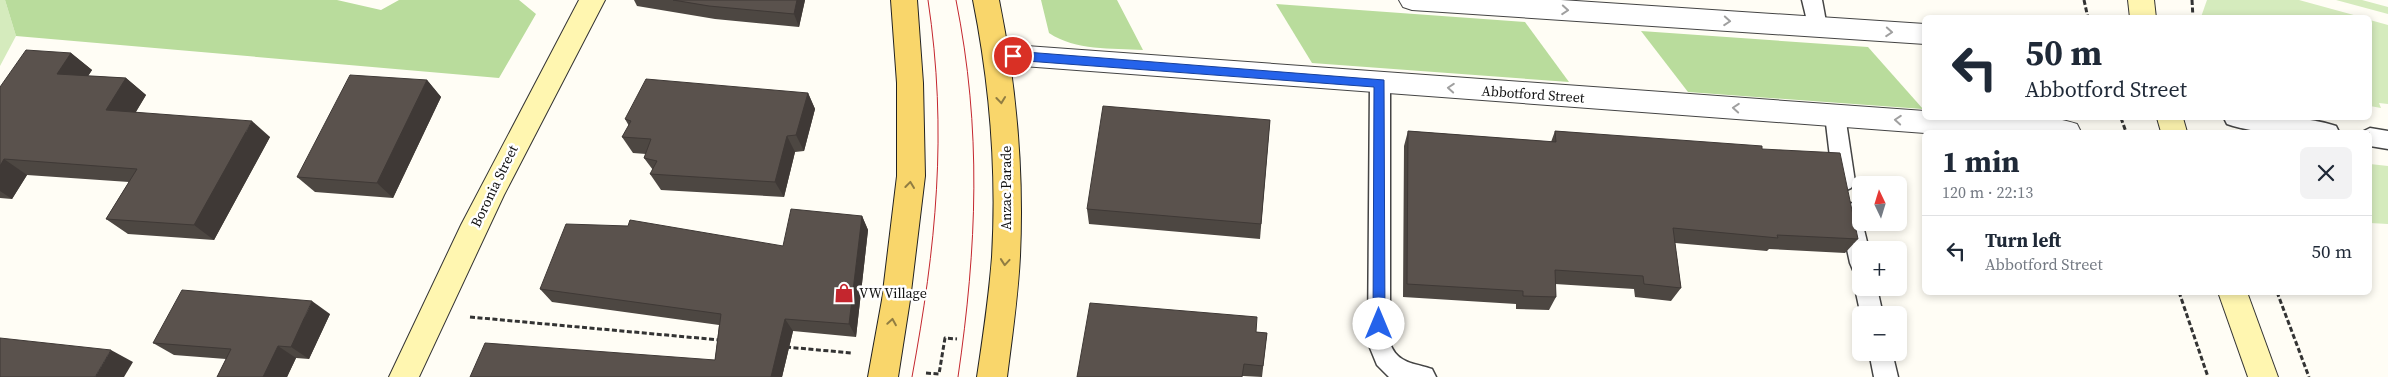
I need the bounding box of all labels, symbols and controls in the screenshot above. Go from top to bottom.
one-way arrow [1561,5,1569,16]
one-way arrow [1724,15,1732,26]
one-way arrow [1886,26,1894,37]
text: 50 m [2025,29,2102,77]
pin [992,35,1034,77]
icon: left [1942,35,2007,100]
icon: arrive [999,42,1027,70]
text: Abbotford Street [2025,74,2187,104]
street label: Abbotford Street [1481,80,1586,108]
one-way arrow [1447,82,1455,93]
one-way arrow [996,96,1007,104]
one-way arrow [1731,103,1739,114]
one-way arrow [1893,115,1901,126]
street label: Boronia Street [465,141,523,230]
text: 1 min [1942,141,2020,182]
street label: Anzac Parade [996,146,1016,230]
button: close [2300,147,2352,199]
north arrow [1852,176,1908,231]
map controls [1852,176,1907,361]
one-way arrow [904,180,915,188]
text: 120 m · 22:13 [1942,181,2033,203]
text: Turn left [1985,227,2061,253]
icon: left [1942,237,1970,265]
text: 50 m [2311,238,2352,264]
button: + [1852,241,1907,296]
text: Abbotford Street [1985,253,2103,275]
one-way arrow [1000,258,1011,266]
shop icon: VW Village [833,282,855,304]
place label: VW Village [859,283,927,303]
position arrow [1352,297,1404,349]
button: − [1852,306,1907,361]
one-way arrow [887,318,897,326]

